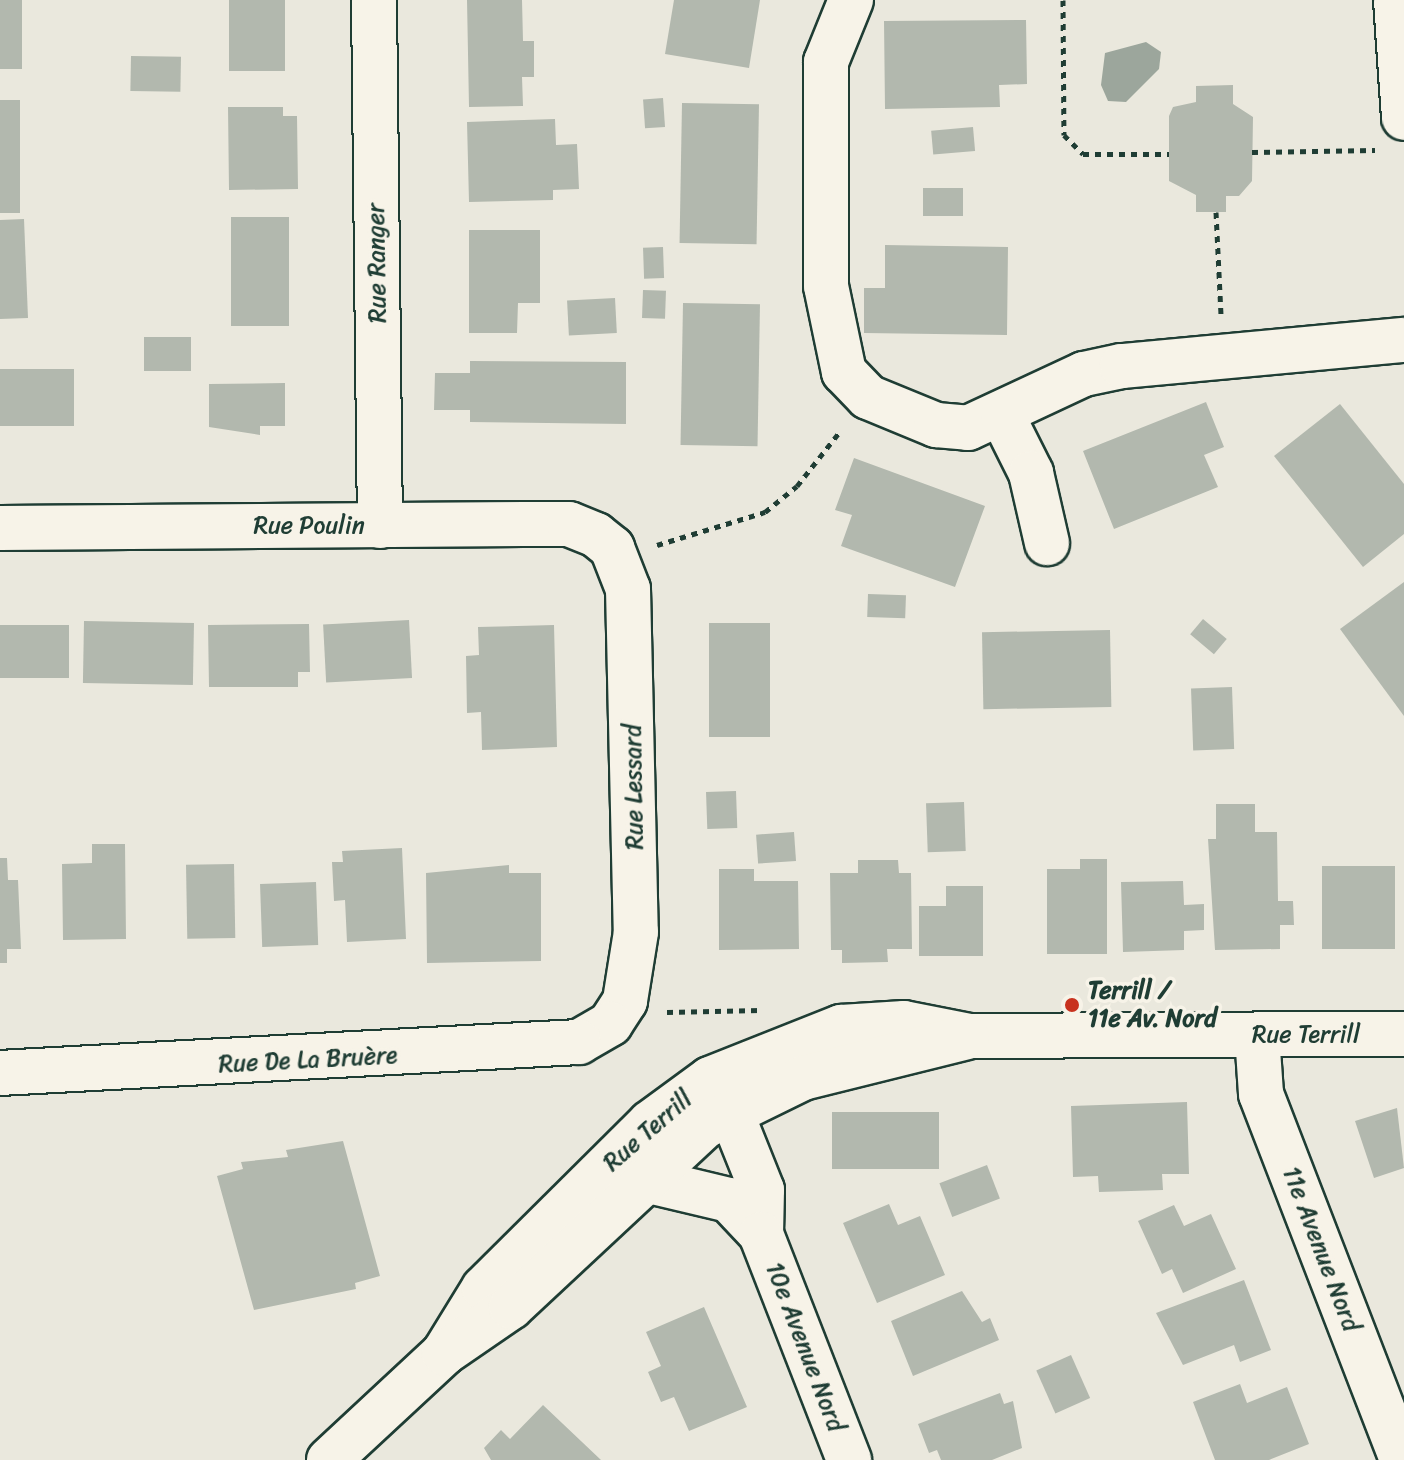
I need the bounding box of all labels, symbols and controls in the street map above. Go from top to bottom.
street label: Rue Ranger [362,203,392,323]
street label: Rue Poulin [253,512,365,540]
street label: Rue Lessard [619,724,649,850]
place label: Terrill / 11e Av. Nord [1088,977,1217,1033]
marker: Terrill / 11e Av. Nord [1063,996,1081,1014]
street label: Rue Terrill [1251,1021,1361,1049]
street label: Rue De La Bruère [217,1041,399,1079]
street label: Rue Terrill [597,1084,699,1178]
street label: 11e Avenue Nord [1276,1163,1366,1335]
street label: 10e Avenue Nord [760,1259,850,1435]

